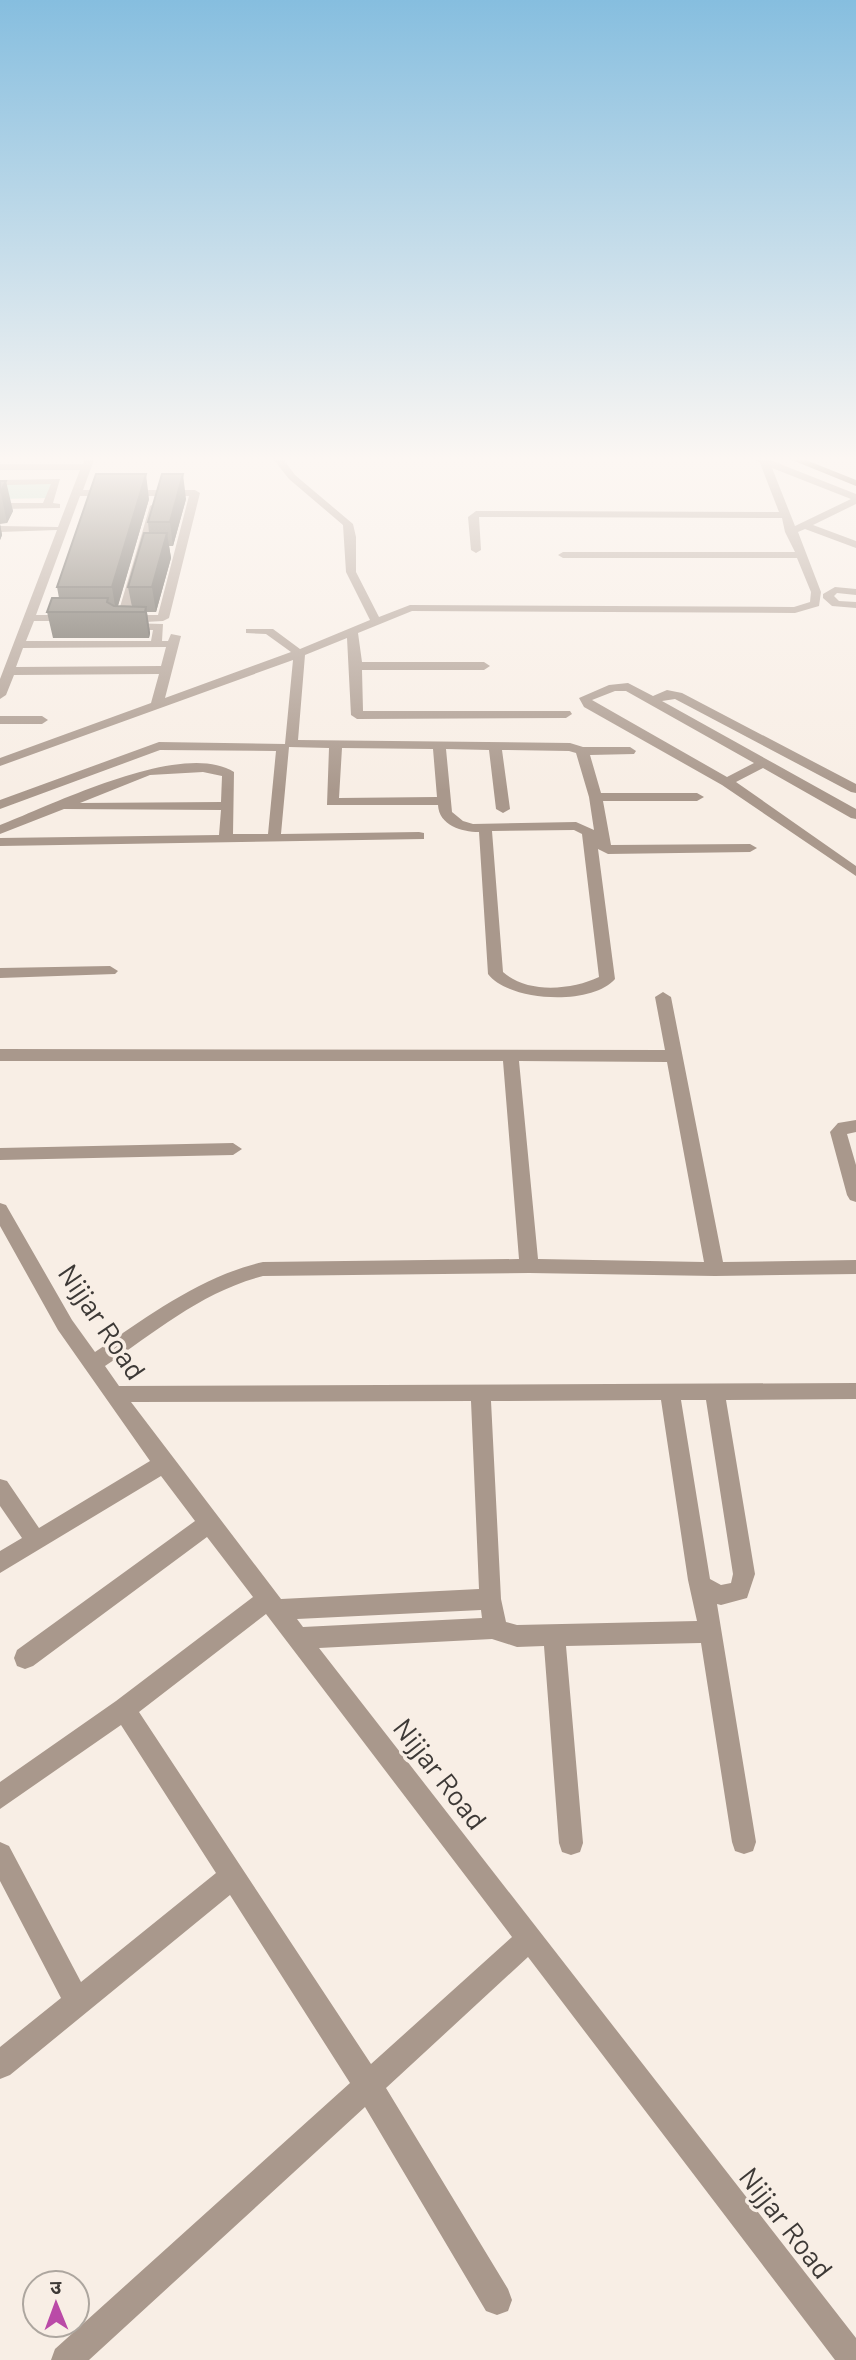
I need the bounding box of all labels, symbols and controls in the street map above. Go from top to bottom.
street label: Nijjar Road [52,1257,154,1386]
street label: Nijjar Road [387,1711,495,1836]
street label: Nijjar Road [733,2160,841,2285]
north arrow [21,2269,91,2339]
text: उ [50,2275,62,2298]

